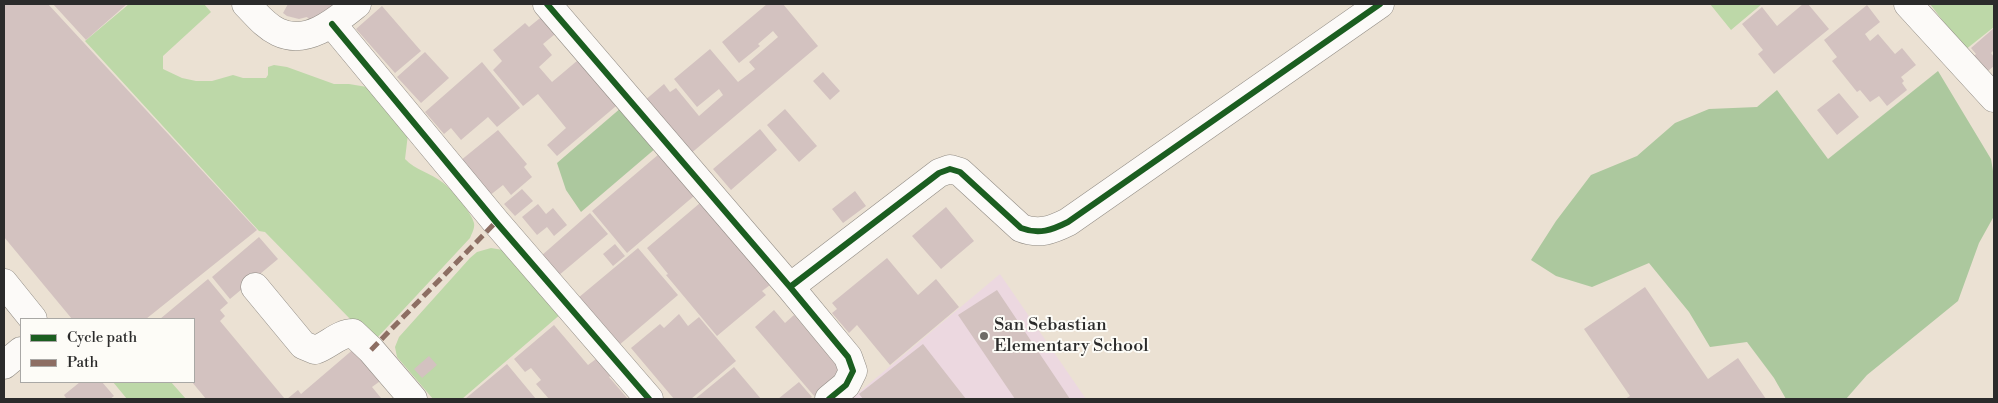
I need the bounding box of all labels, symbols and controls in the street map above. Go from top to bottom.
place label: San Sebastian Elementary School [994,315,1149,358]
legend [20,318,195,383]
text: Cycle path [67,328,137,347]
marker: San Sebastian Elementary School [978,330,990,342]
text: Path [67,353,99,372]

